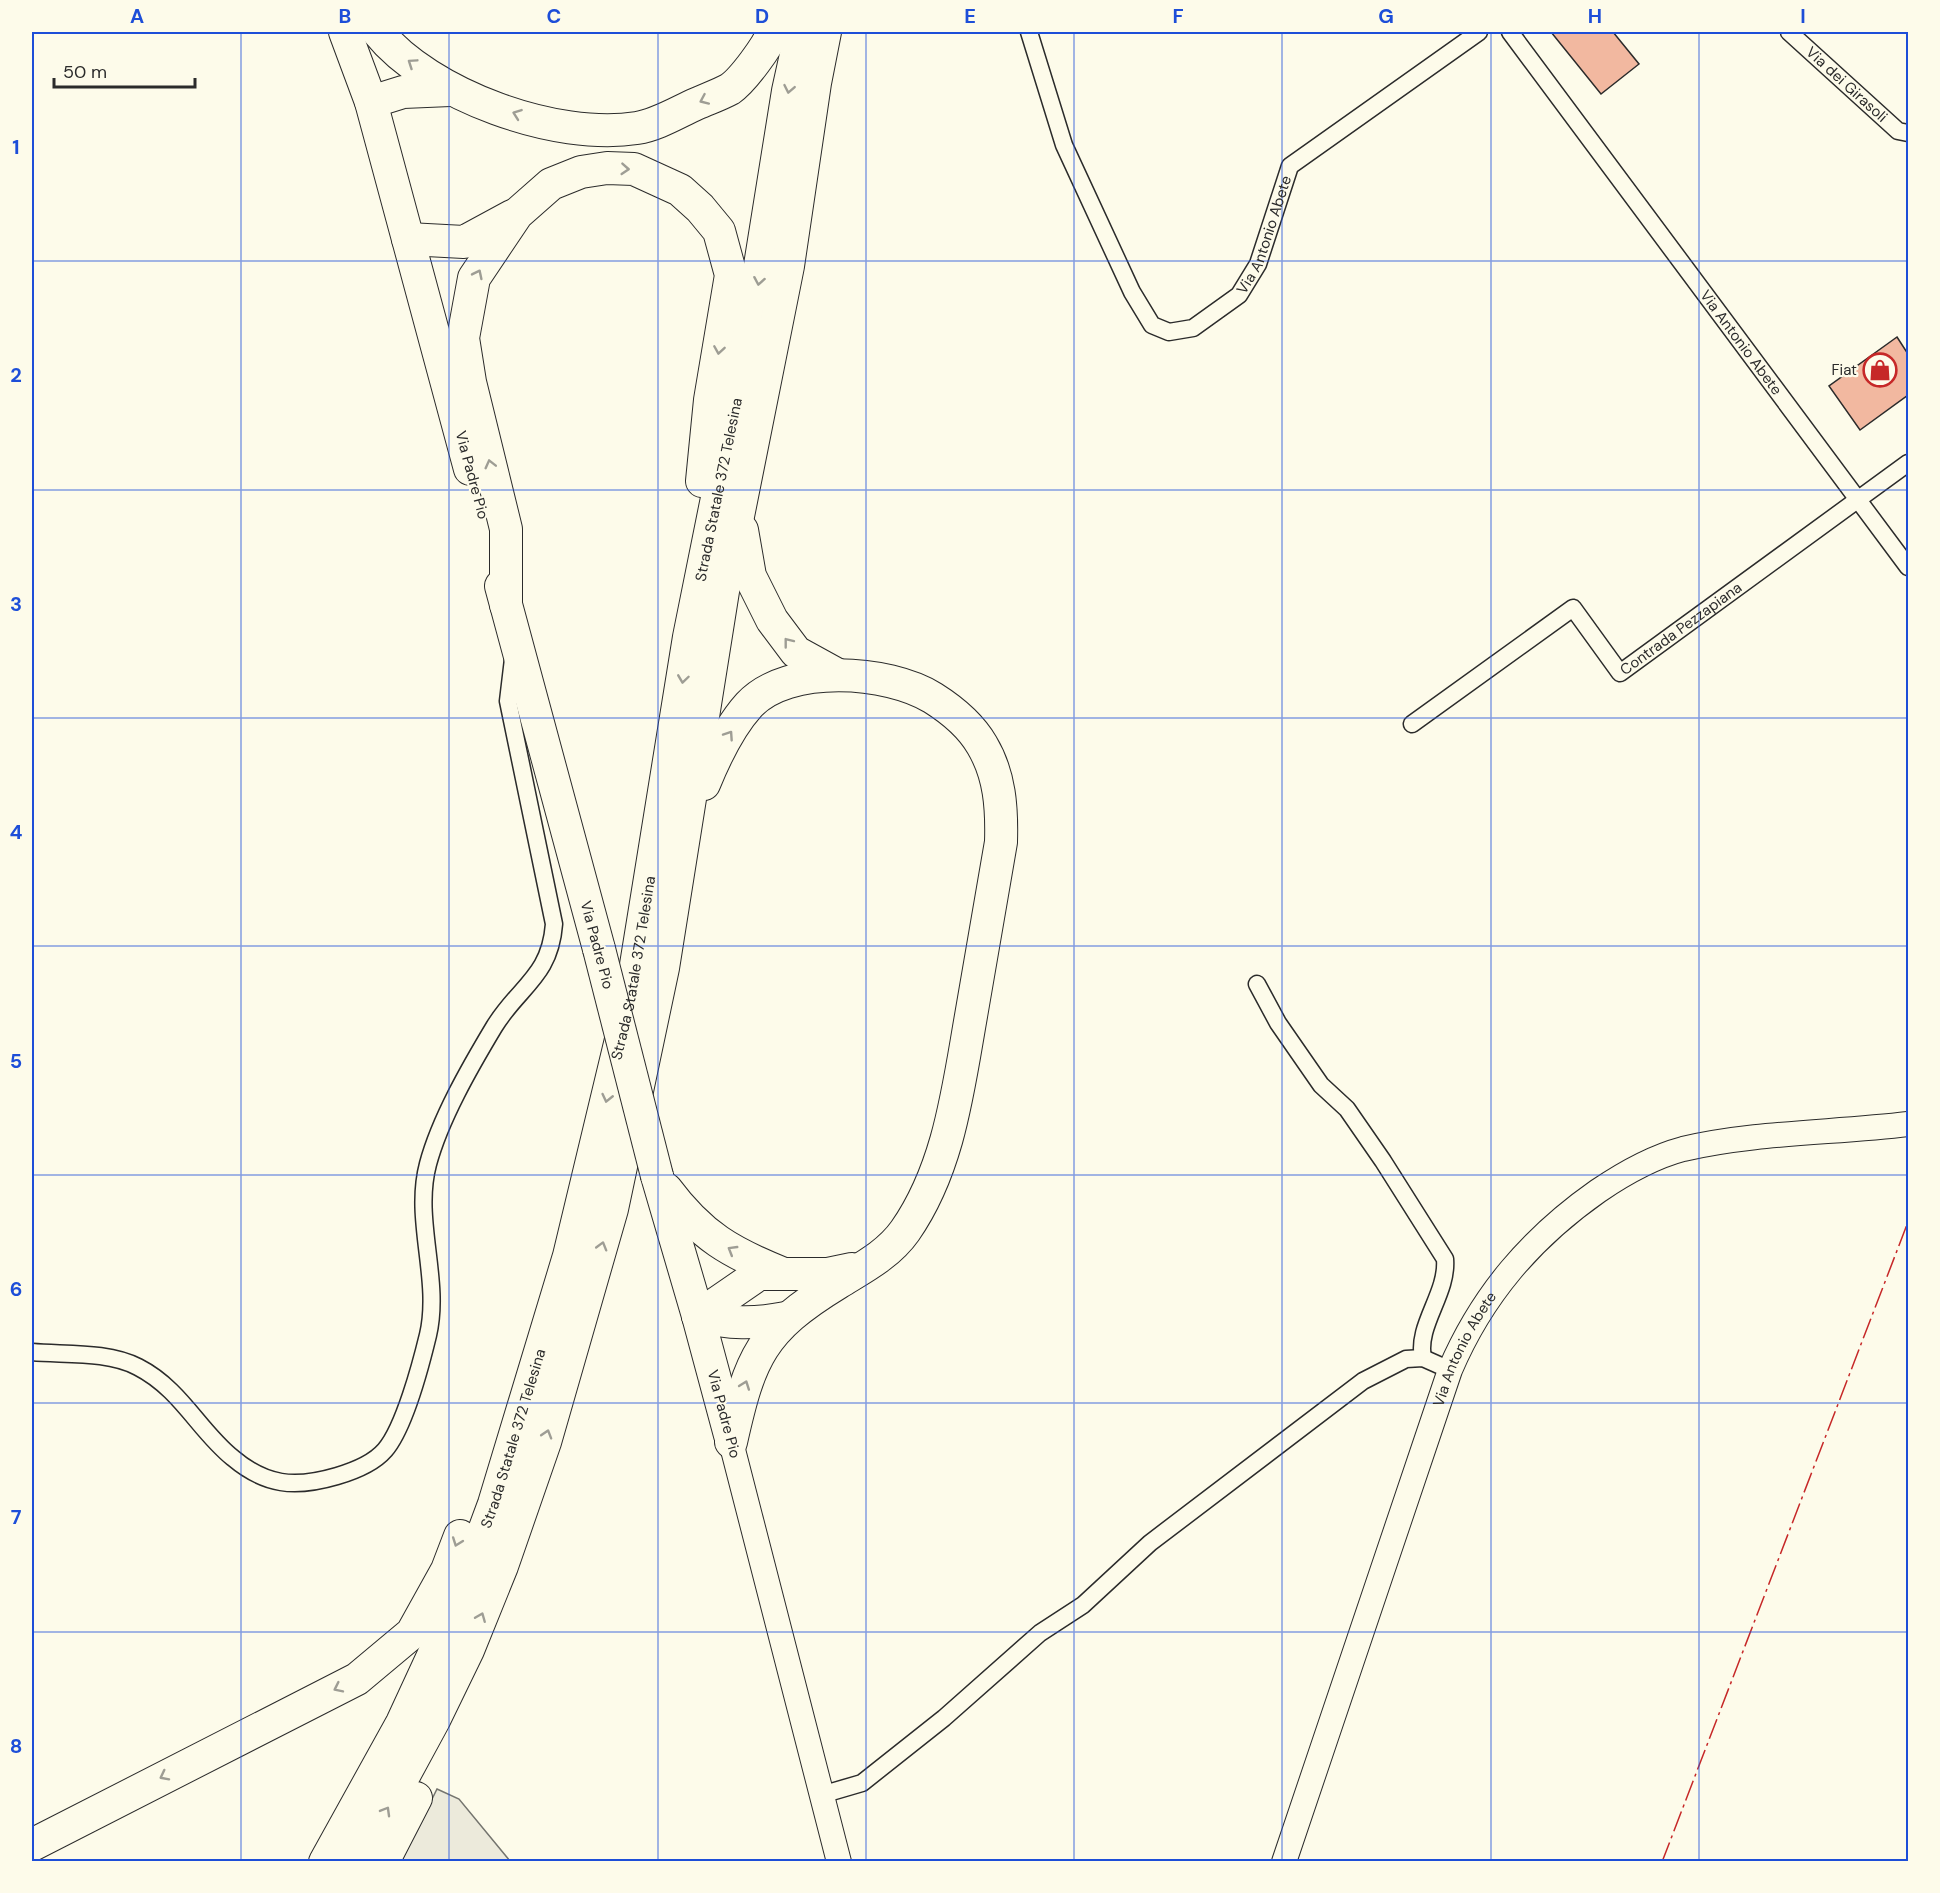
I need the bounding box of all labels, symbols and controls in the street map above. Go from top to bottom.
text: A [130,3,144,29]
text: B [339,3,351,29]
text: C [547,3,561,29]
text: D [755,3,769,29]
text: E [964,3,976,29]
text: F [1172,3,1184,29]
text: G [1378,3,1394,29]
text: H [1588,3,1602,29]
text: I [1800,3,1806,29]
street label: Via dei Girasoli [1802,42,1892,127]
scale bar [54,51,195,89]
text: 50 m [63,60,107,84]
one-way arrow [407,60,418,71]
one-way arrow [783,83,796,93]
one-way arrow [700,93,711,105]
one-way arrow [512,109,523,122]
text: 1 [12,134,20,160]
one-way arrow [621,162,630,175]
street label: Via Antonio Abete [1232,173,1296,298]
one-way arrow [470,270,482,281]
one-way arrow [753,277,765,286]
street label: Via Antonio Abete [1695,286,1787,399]
one-way arrow [713,345,725,354]
shop icon: Fiat [1862,352,1898,388]
place label: Fiat [1832,360,1857,380]
text: 2 [10,362,22,388]
street label: Strada Statale 372 Telesina [690,396,747,583]
street label: Via Padre Pio [451,429,493,521]
one-way arrow [485,459,498,469]
street label: Contrada Pezzapiana [1616,577,1746,680]
text: 3 [10,591,22,617]
one-way arrow [785,638,796,649]
one-way arrow [678,675,690,684]
one-way arrow [721,731,732,742]
text: 4 [10,819,23,845]
street label: Strada Statale 372 Telesina [606,875,660,1062]
street label: Via Padre Pio [576,899,618,991]
text: 5 [10,1048,22,1074]
one-way arrow [602,1093,615,1103]
one-way arrow [594,1241,607,1251]
one-way arrow [728,1246,738,1257]
text: 6 [10,1276,22,1302]
street label: Via Antonio Abete [1428,1288,1501,1409]
street label: Strada Statale 372 Telesina [476,1346,550,1531]
street label: Via Padre Pio [703,1368,745,1460]
one-way arrow [738,1380,751,1391]
one-way arrow [540,1429,552,1440]
text: 7 [11,1504,22,1530]
one-way arrow [452,1536,465,1547]
one-way arrow [474,1612,486,1623]
one-way arrow [333,1681,344,1693]
text: 8 [10,1733,22,1759]
one-way arrow [160,1769,170,1780]
one-way arrow [379,1806,390,1817]

